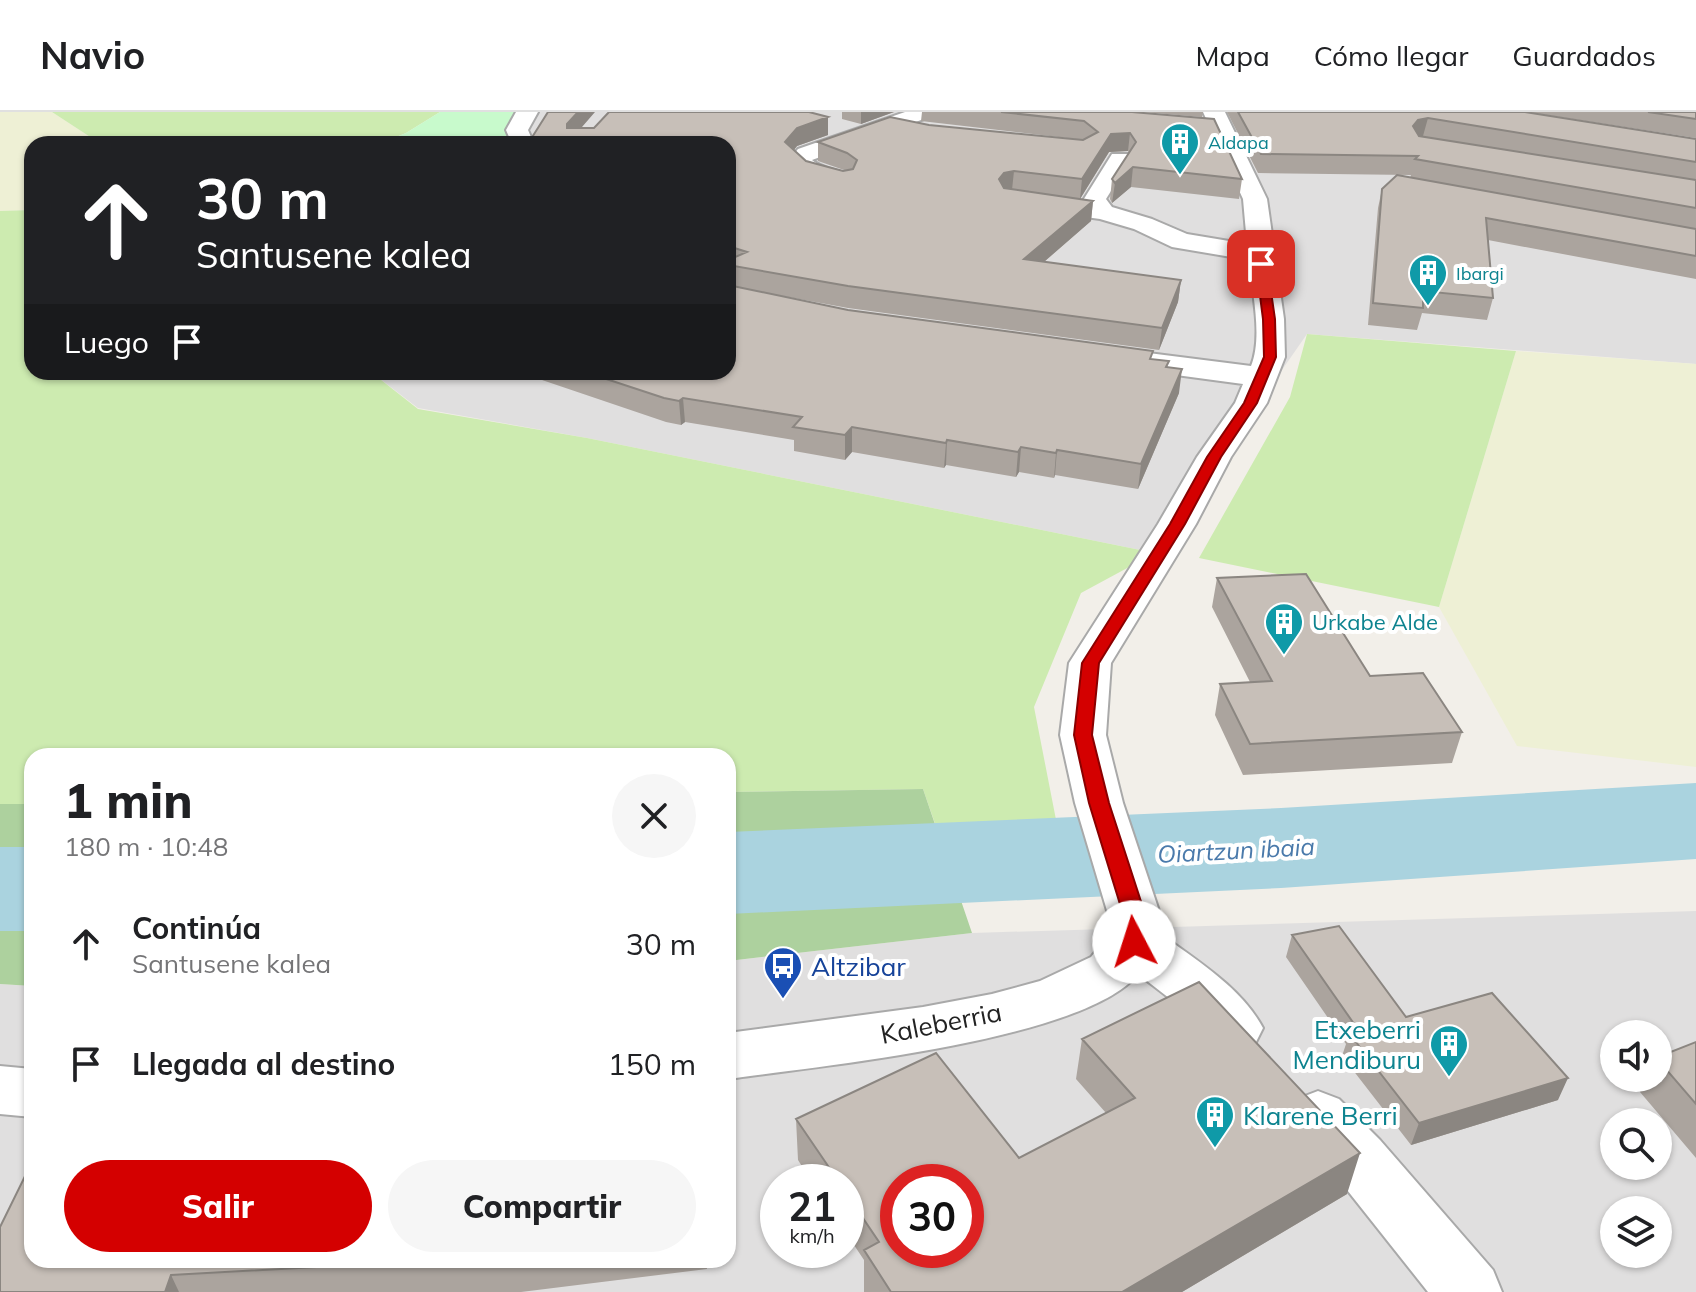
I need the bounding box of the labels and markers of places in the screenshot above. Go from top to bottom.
building icon: Aldapa [1159,121,1201,176]
place label: Aldapa [1208,131,1269,154]
pin [1227,230,1295,298]
building icon: Ibargi [1407,252,1449,307]
place label: Ibargi [1456,262,1504,285]
building icon: Urkabe Alde [1263,601,1305,656]
place label: Urkabe Alde [1312,608,1438,636]
bus stop icon: Altzibar [762,945,804,1000]
place label: Altzibar [811,950,906,983]
place label: Etxeberri Mendiburu [1292,1013,1421,1076]
building icon: Etxeberri Mendiburu [1428,1023,1470,1078]
building icon: Klarene Berri [1194,1094,1236,1149]
place label: Klarene Berri [1243,1099,1398,1132]

